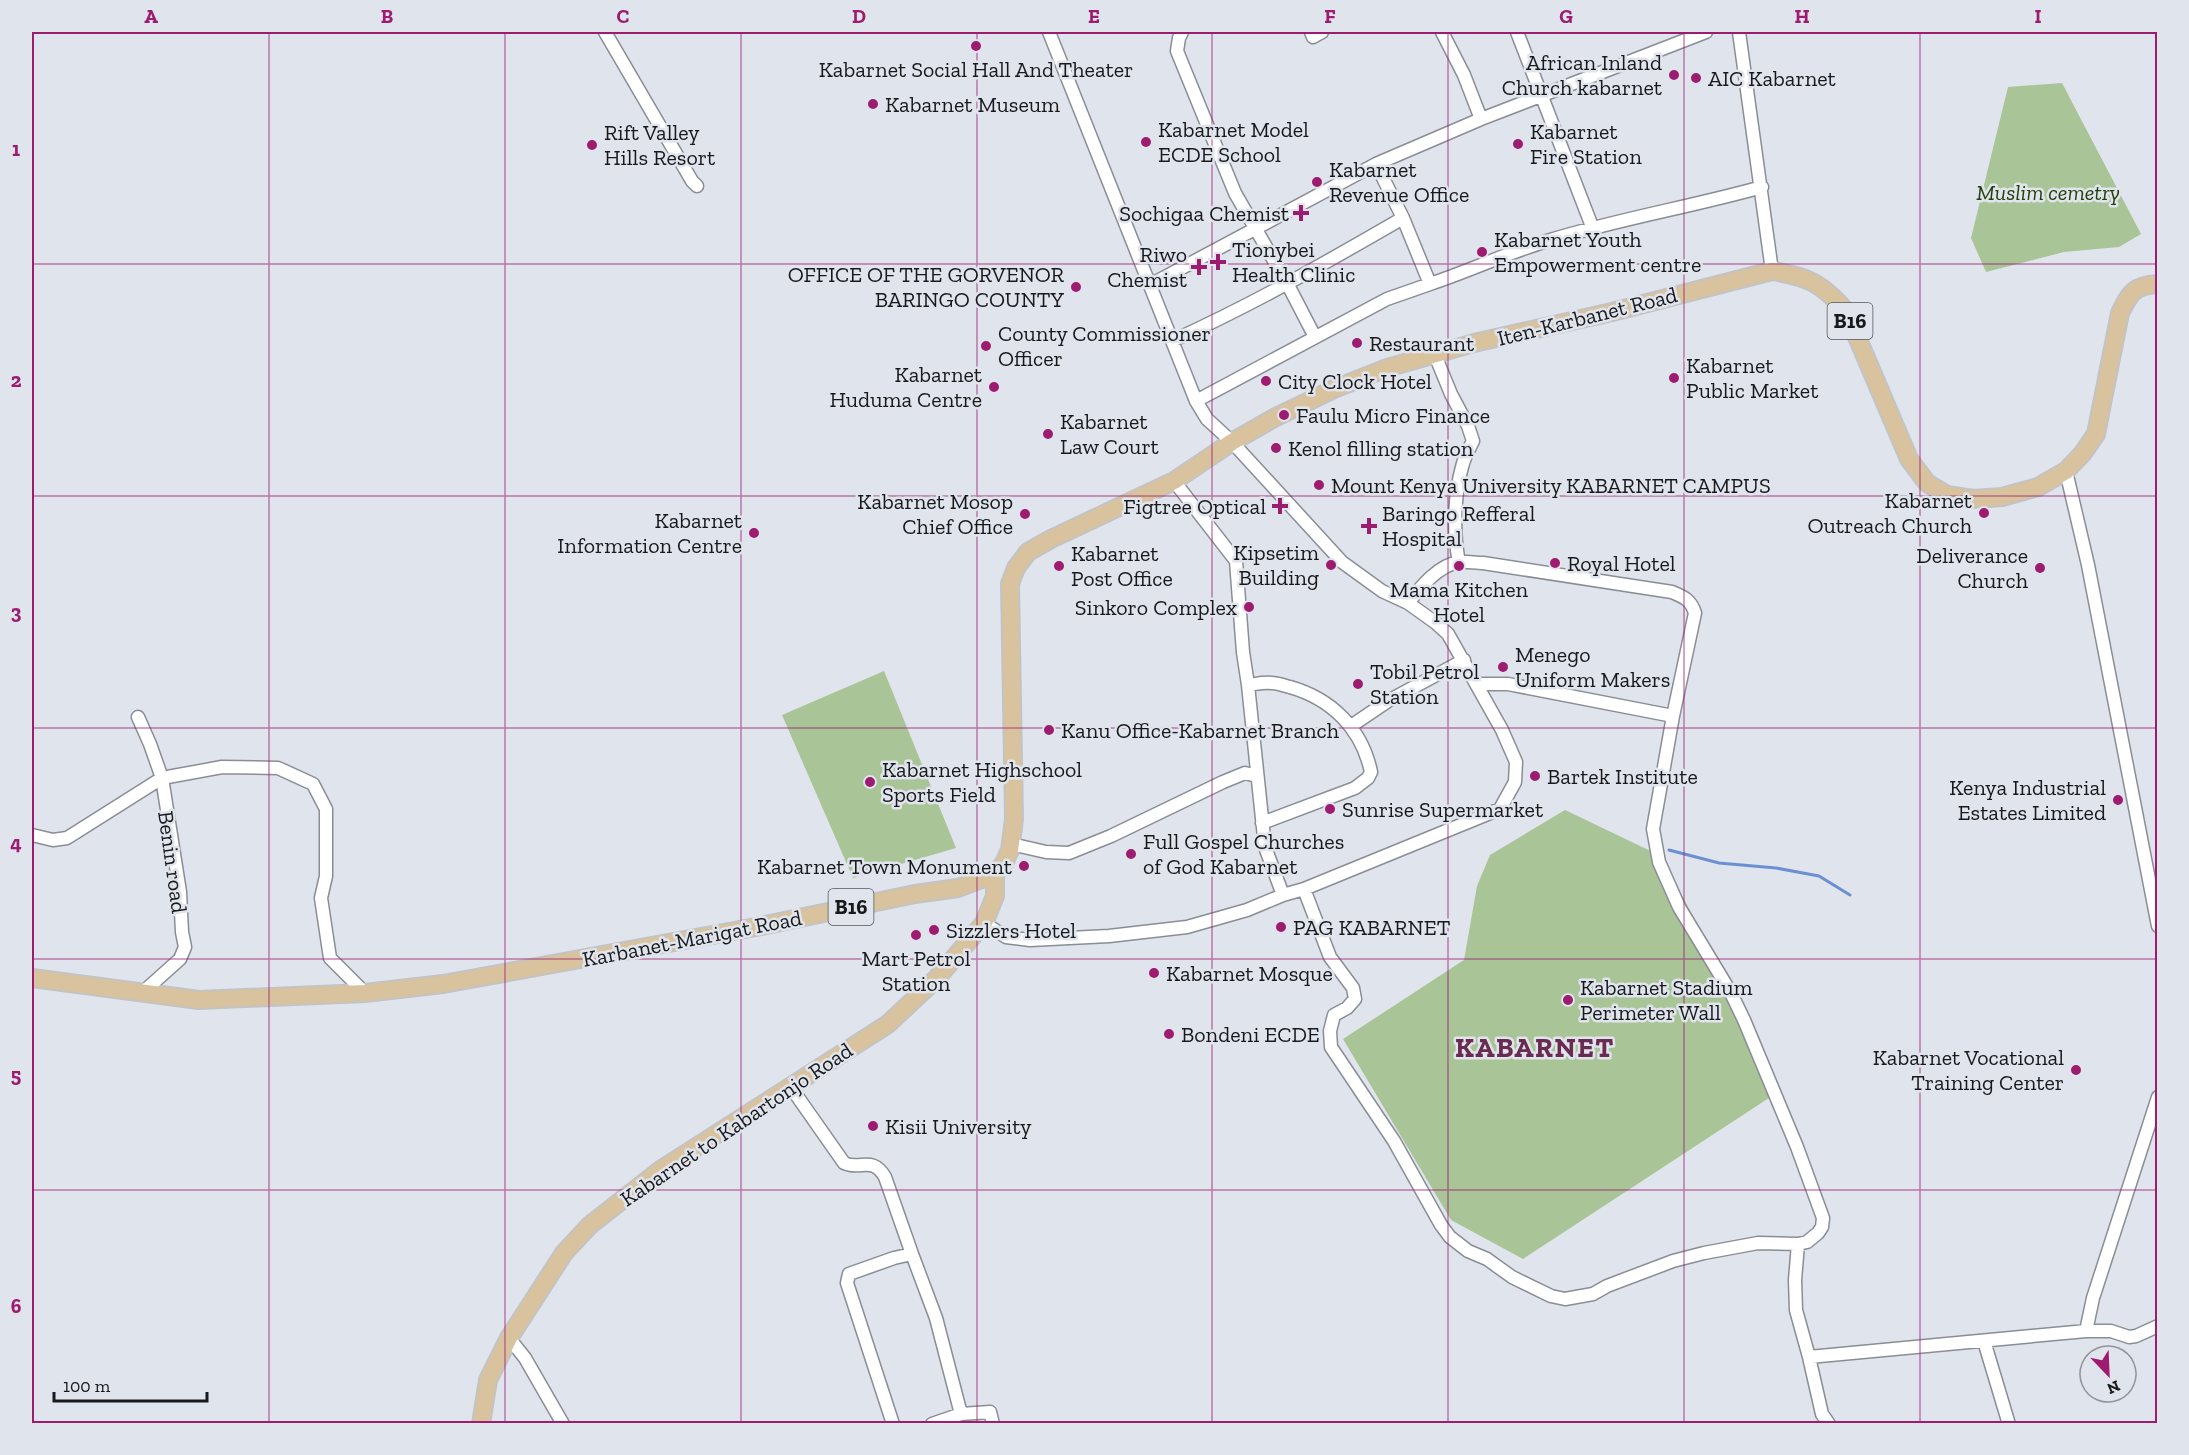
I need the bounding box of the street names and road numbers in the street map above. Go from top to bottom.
street label: Iten-Karbanet Road [1494,281,1680,352]
road number: B16 [1828,303,1872,339]
street label: Benin road [152,809,193,915]
road number: B16 [828,889,874,925]
street label: Karbanet-Marigat Road [580,904,804,973]
street label: Kabarnet to Kabartonjo Road [615,1036,858,1212]

